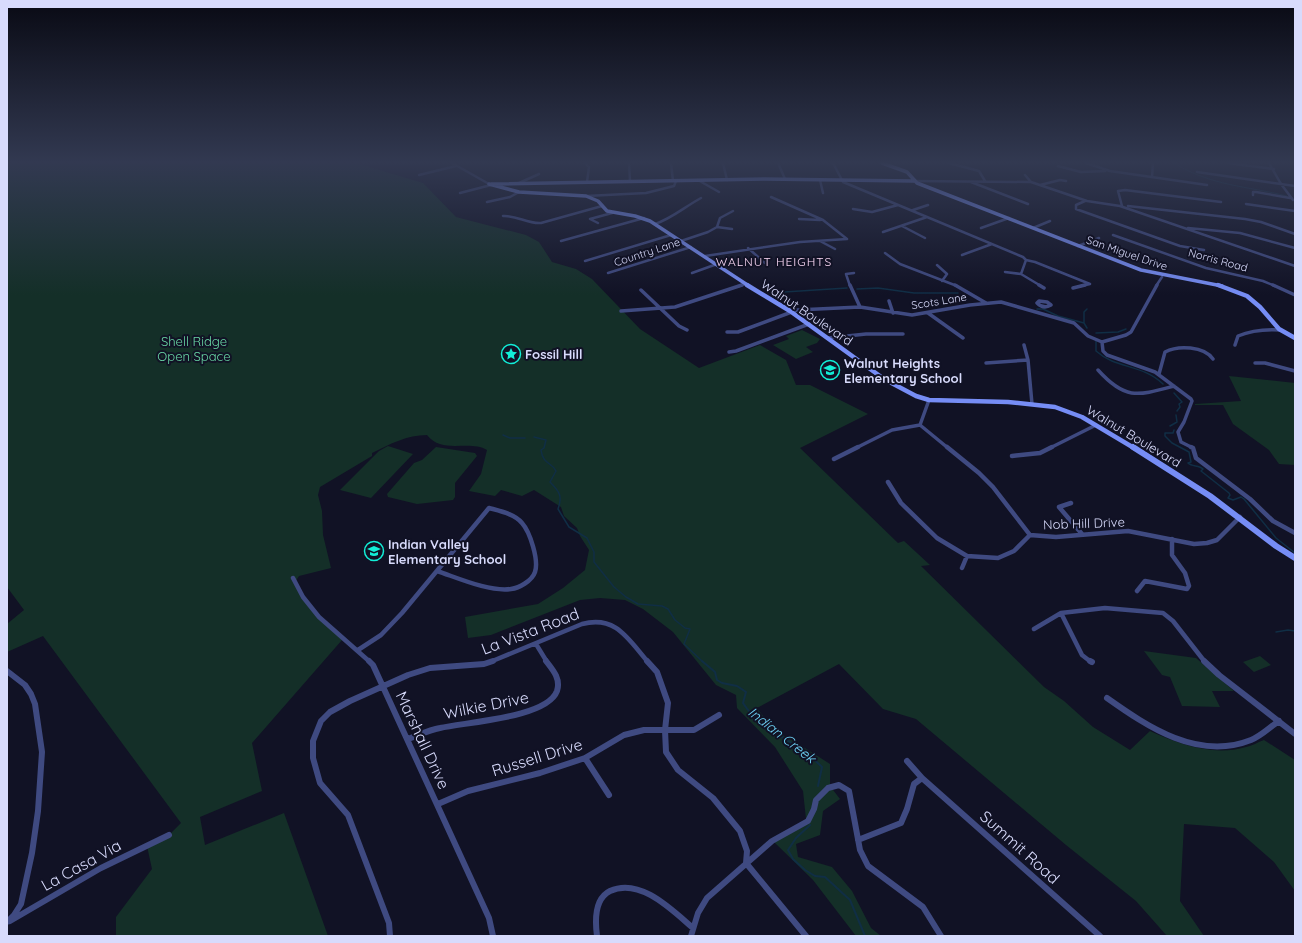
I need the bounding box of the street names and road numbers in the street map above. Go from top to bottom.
street label: San Miguel Drive [1085,233,1169,273]
street label: Country Lane [612,235,682,269]
street label: Norris Road [1187,245,1249,275]
street label: Walnut Boulevard [758,275,856,349]
street label: Scots Lane [910,290,968,312]
street label: Walnut Boulevard [1084,401,1184,471]
street label: Nob Hill Drive [1043,514,1125,532]
street label: La Vista Road [478,603,582,659]
street label: Wilkie Drive [442,687,530,723]
street label: Marshall Drive [392,688,454,792]
street label: Russell Drive [489,734,585,780]
street label: Summit Road [976,806,1064,888]
street label: La Casa Via [38,835,124,895]

